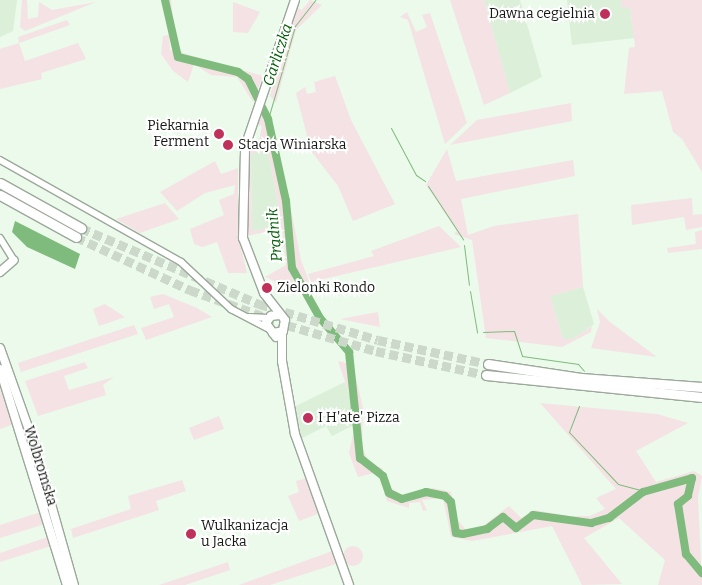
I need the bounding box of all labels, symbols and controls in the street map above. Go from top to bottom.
place label: Dawna cegielnia [489,6,595,22]
marker: Dawna cegielnia [599,8,611,20]
water label: Garliczka [259,22,297,88]
place label: Piekarnia Ferment [147,118,209,150]
marker: Piekarnia Ferment [213,128,225,140]
place label: Stacja Winiarska [238,137,346,153]
marker: Stacja Winiarska [222,139,234,151]
water label: Prądnik [264,208,286,262]
place label: Zielonki Rondo [277,280,375,296]
marker: Zielonki Rondo [261,282,273,294]
place label: I H'ate' Pizza [318,410,400,426]
marker: I H'ate' Pizza [302,412,314,424]
street label: Wolbromska [20,424,60,508]
place label: Wulkanizacja u Jacka [201,518,288,550]
marker: Wulkanizacja u Jacka [185,528,197,540]

